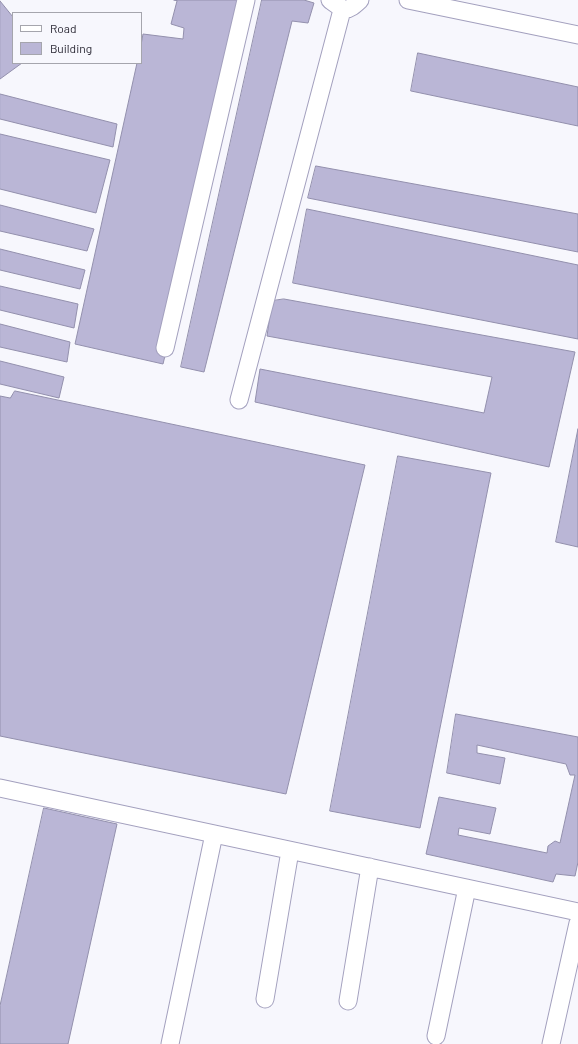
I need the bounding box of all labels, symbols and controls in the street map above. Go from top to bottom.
legend [12,12,142,64]
text: Road [50,21,77,35]
text: Building [50,41,92,55]

